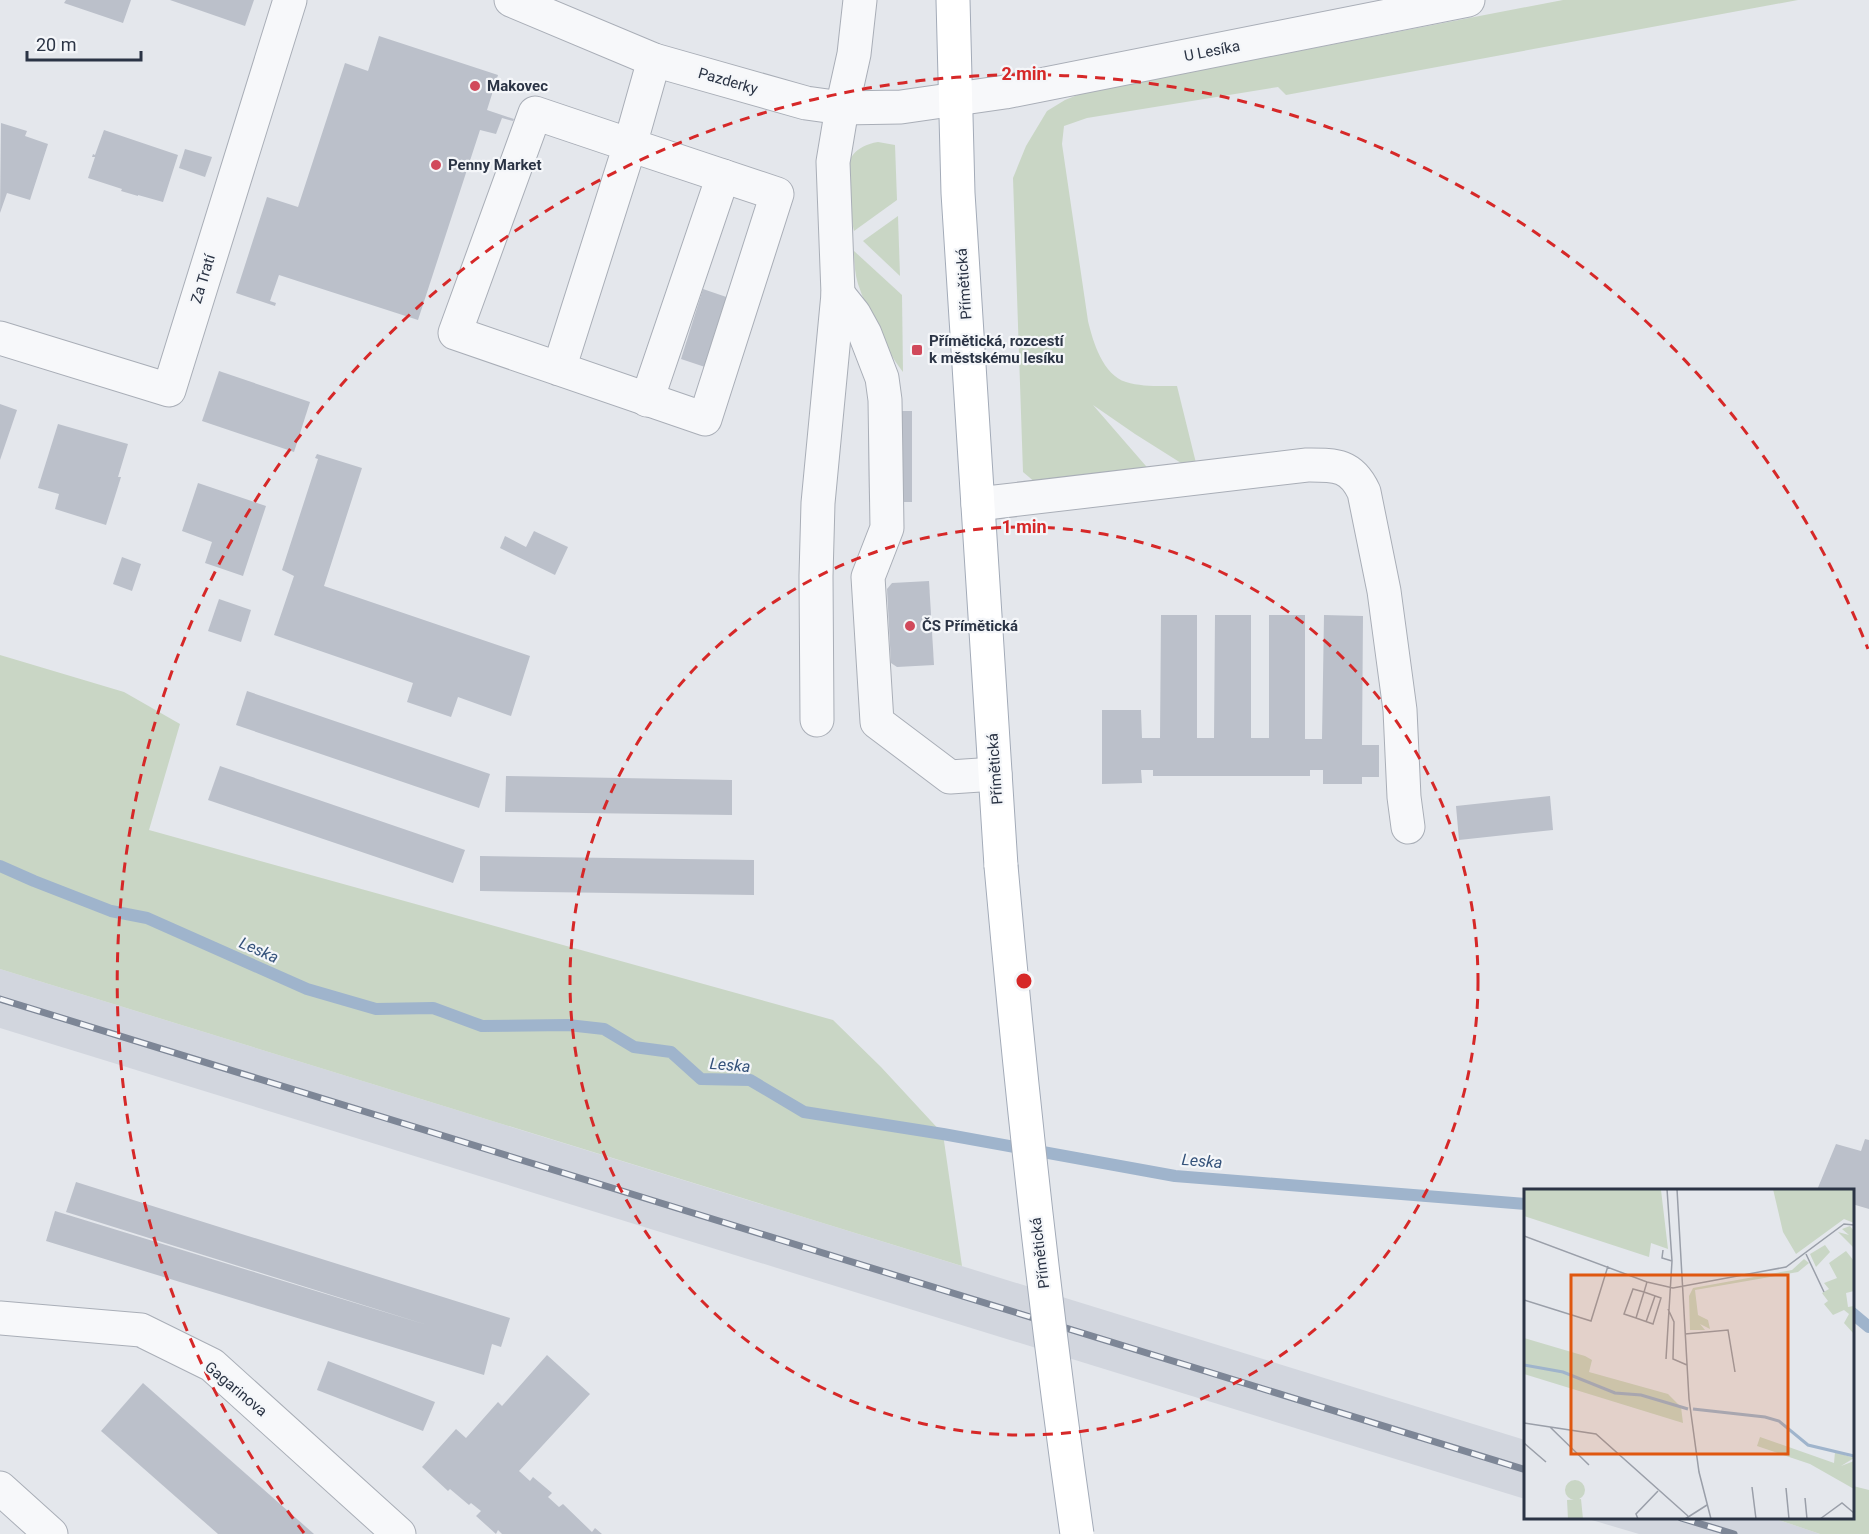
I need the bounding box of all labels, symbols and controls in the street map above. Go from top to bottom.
scale bar [27,24,141,62]
text: 20 m [36,34,76,55]
street label: U Lesíka [1182,37,1242,65]
text: 2 min [1001,63,1047,84]
street label: Pazderky [696,64,760,98]
place label: Makovec [487,77,548,95]
marker: Makovec [468,79,482,93]
place label: Penny Market [448,156,541,174]
marker: Penny Market [429,158,443,172]
street label: Přímětická [953,248,975,320]
street label: Za Tratí [187,251,219,306]
place label: Přímětická, rozcestí k městskému lesíku [929,332,1064,367]
marker: Přímětická, rozcestí k městskému lesíku [910,343,924,357]
text: 1 min [1001,516,1047,537]
place label: ČS Přímětická [922,617,1018,635]
marker: ČS Přímětická [903,619,917,633]
street label: Přímětická [984,733,1006,805]
water label: Leska [236,933,282,967]
centre of rings [1014,971,1034,991]
water label: Leska [709,1054,751,1076]
water label: Leska [1181,1150,1223,1172]
inset map [1524,1189,1854,1519]
street label: Přímětická [1027,1216,1053,1290]
street label: Gagarinova [201,1358,271,1420]

